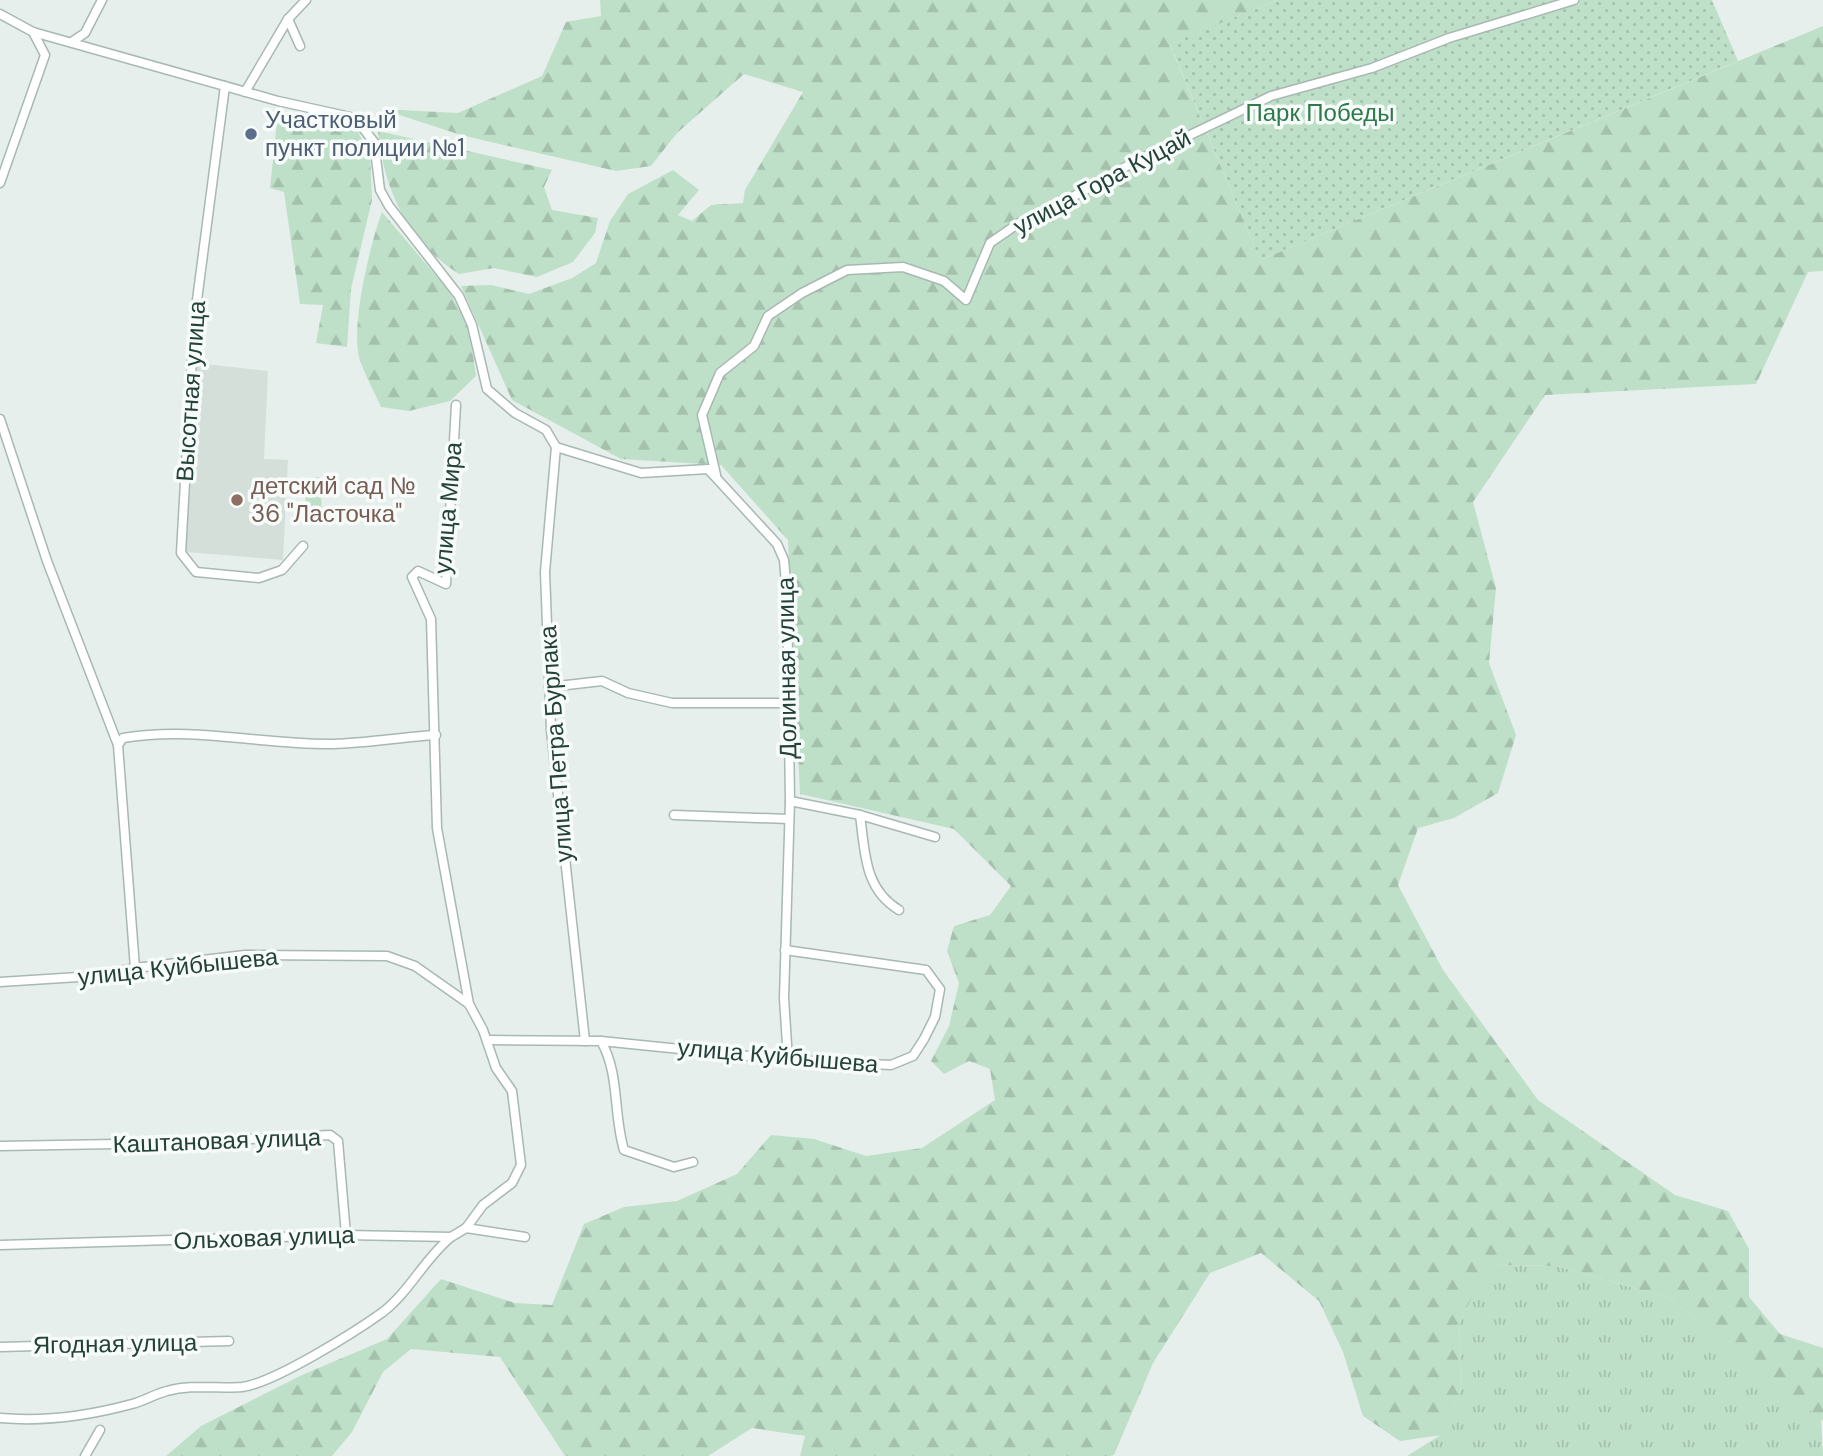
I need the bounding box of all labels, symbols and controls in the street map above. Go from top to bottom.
park label: Парк Победы [1246,97,1394,128]
place label: Участковый пункт полиции №1 [265,104,465,163]
street label: улица Гора Куцай [1008,122,1196,241]
marker: Участковый пункт полиции №1 [243,126,259,142]
street label: Высотная улица [169,299,212,482]
street label: улица Мира [426,440,469,575]
place label: детский сад № 36 "Ласточка" [251,470,415,529]
marker: детский сад № 36 "Ласточка" [229,492,245,508]
street label: Долинная улица [769,576,804,759]
street label: улица Петра Бурлака [532,624,579,864]
street label: улица Куйбышева [76,941,280,992]
street label: улица Куйбышева [676,1031,880,1080]
street label: Каштановая улица [112,1121,322,1160]
street label: Ольховая улица [173,1219,356,1256]
street label: Ягодная улица [33,1327,198,1360]

